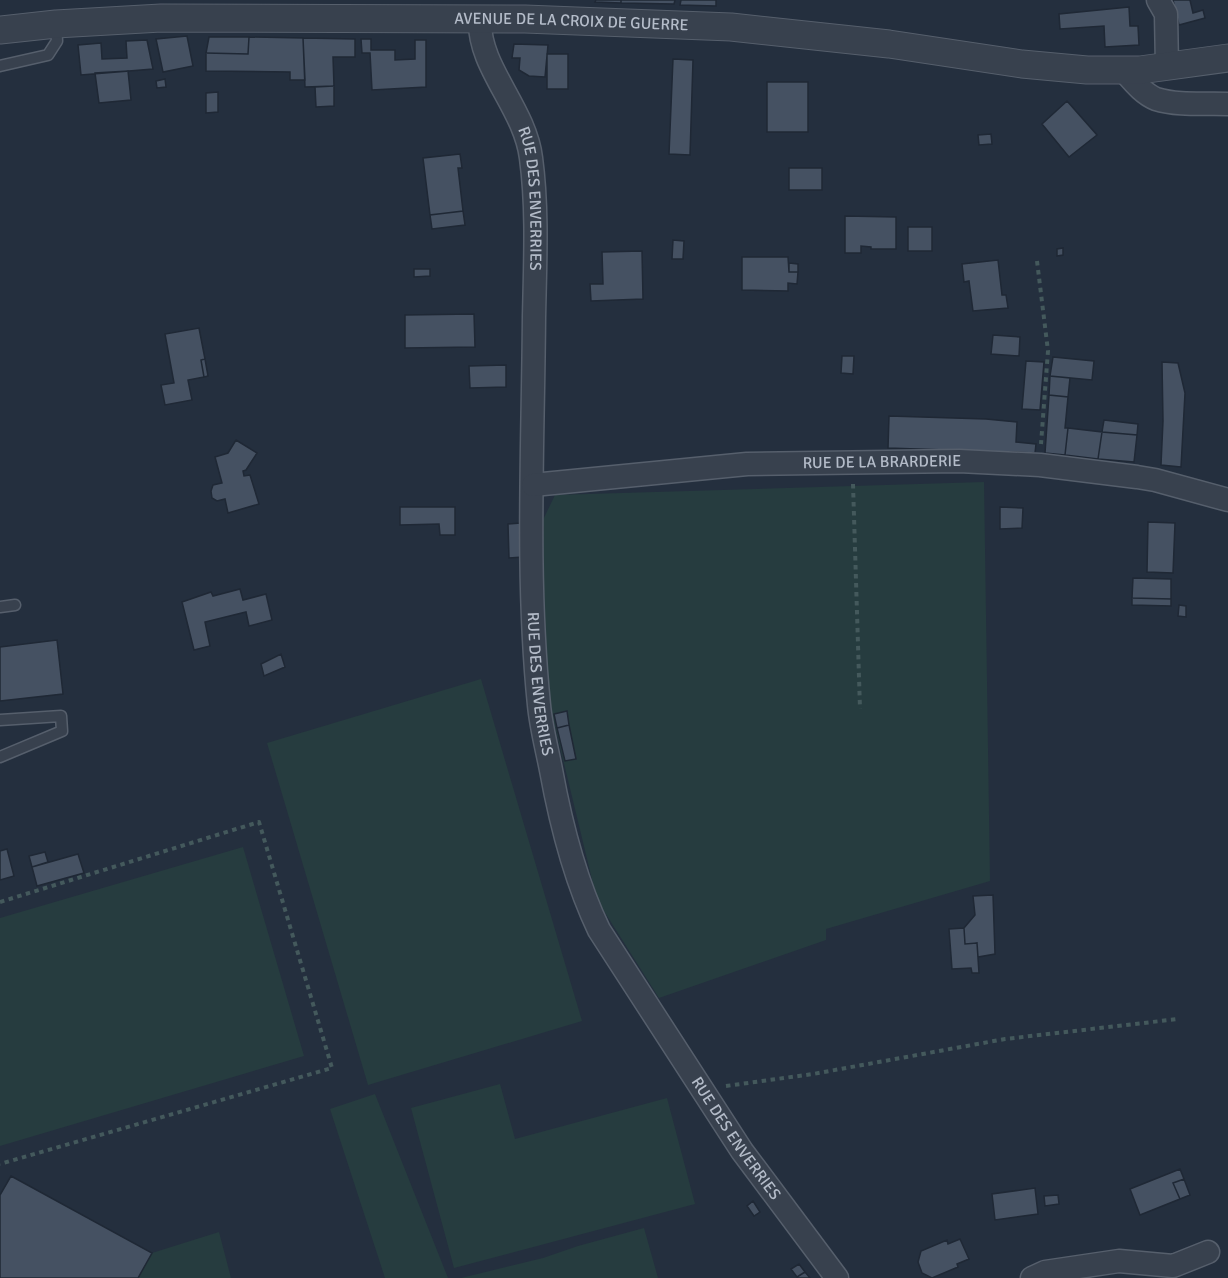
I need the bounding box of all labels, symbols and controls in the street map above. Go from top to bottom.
street label: AVENUE DE LA CROIX DE GUERRE [454,9,689,35]
street label: RUE DES ENVERRIES [513,124,546,271]
street label: RUE DE LA BRARDERIE [802,451,961,473]
street label: RUE DES ENVERRIES [523,611,558,758]
street label: RUE DES ENVERRIES [687,1073,785,1204]

